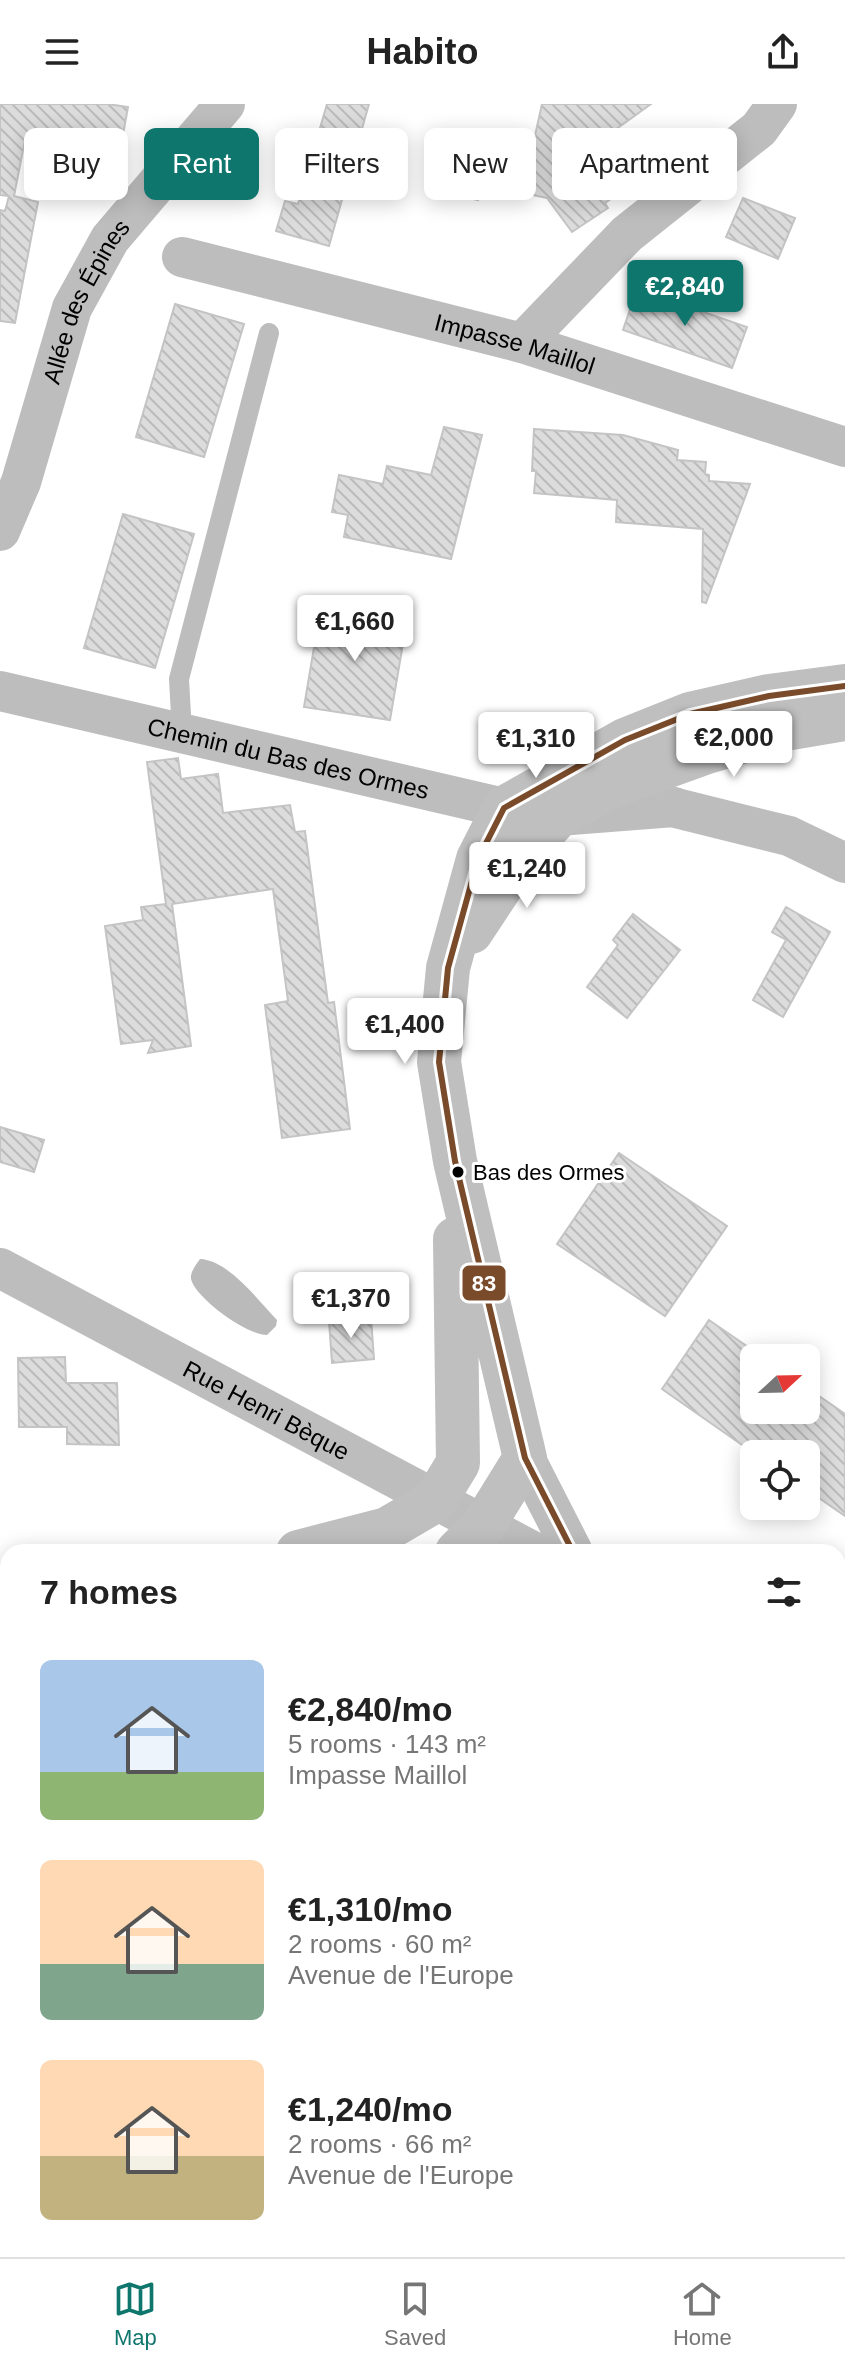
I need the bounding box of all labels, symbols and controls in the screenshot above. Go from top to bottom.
icon: menu [40,30,84,74]
icon: share [761,30,805,74]
text: Habito [367,31,479,72]
chip: Buy [24,128,128,200]
chip: Rent [144,128,259,200]
chip: Filters [275,128,408,200]
chip: New [424,128,536,200]
chip: Apartment [552,128,737,200]
street label: Allée des Épines [37,213,135,387]
pin: €2,840 [620,260,750,328]
text: €2,840 [645,271,725,301]
street label: Impasse Maillol [432,308,599,379]
pin: €1,660 [290,595,420,663]
text: €1,660 [315,606,395,636]
pin: €2,000 [669,711,799,779]
street label: Chemin du Bas des Ormes [145,712,432,804]
pin: €1,310 [471,712,601,780]
text: €2,000 [694,722,774,752]
text: €1,310 [496,723,576,753]
pin: €1,240 [462,842,592,910]
text: €1,240 [487,853,567,883]
pin: €1,400 [340,998,470,1066]
text: €1,400 [365,1009,445,1039]
place label: Bas des Ormes [473,1160,625,1185]
marker: Bas des Ormes [450,1164,466,1180]
line badge: 83 [461,1264,507,1302]
text: 83 [472,1271,496,1296]
pin: €1,370 [286,1272,416,1340]
text: €1,370 [311,1283,391,1313]
north arrow [740,1344,820,1424]
map controls [740,1344,820,1520]
street label: Rue Henri Bèque [179,1355,354,1465]
button: locate [740,1440,820,1520]
icon: filters [762,1570,806,1614]
text: 7 homes [40,1573,178,1611]
text: €2,840/mo [288,1690,452,1728]
icon: home [104,1692,200,1788]
text: 5 rooms · 143 m² [288,1729,486,1759]
text: Impasse Maillol [288,1760,467,1790]
text: €1,310/mo [288,1890,452,1928]
icon: home [104,1892,200,1988]
text: 2 rooms · 60 m² [288,1929,472,1959]
text: Avenue de l'Europe [288,1960,514,1990]
text: €1,240/mo [288,2090,452,2128]
icon: home [104,2092,200,2188]
text: 2 rooms · 66 m² [288,2129,472,2159]
text: Avenue de l'Europe [288,2160,514,2190]
tab: Map [113,2277,157,2351]
tab: Saved [384,2277,446,2351]
tab: Home [673,2277,732,2351]

